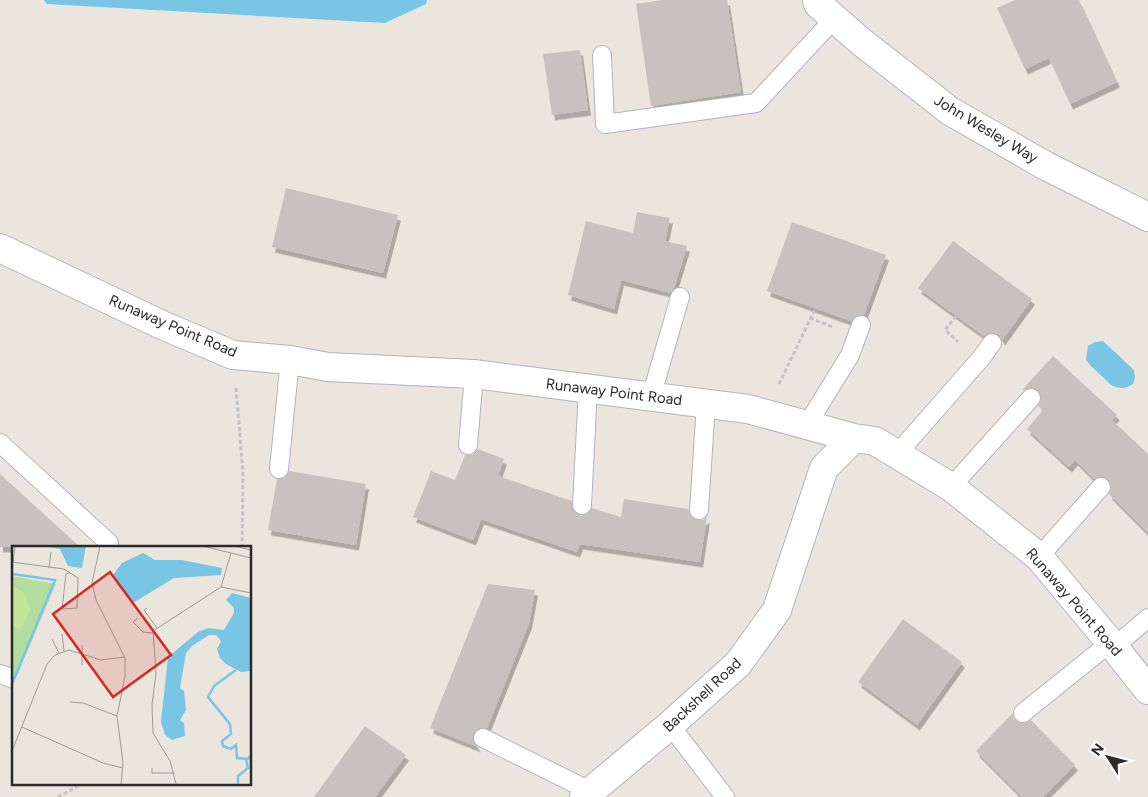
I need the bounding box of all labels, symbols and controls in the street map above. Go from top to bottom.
street label: John Wesley Way [931,91,1041,167]
street label: Runaway Point Road [106,291,240,361]
street label: Runaway Point Road [545,375,683,409]
street label: Runaway Point Road [1022,544,1126,660]
inset map [12,546,251,784]
street label: Backshell Road [659,654,745,736]
north arrow [1083,732,1133,782]
text: N [1088,740,1108,759]

